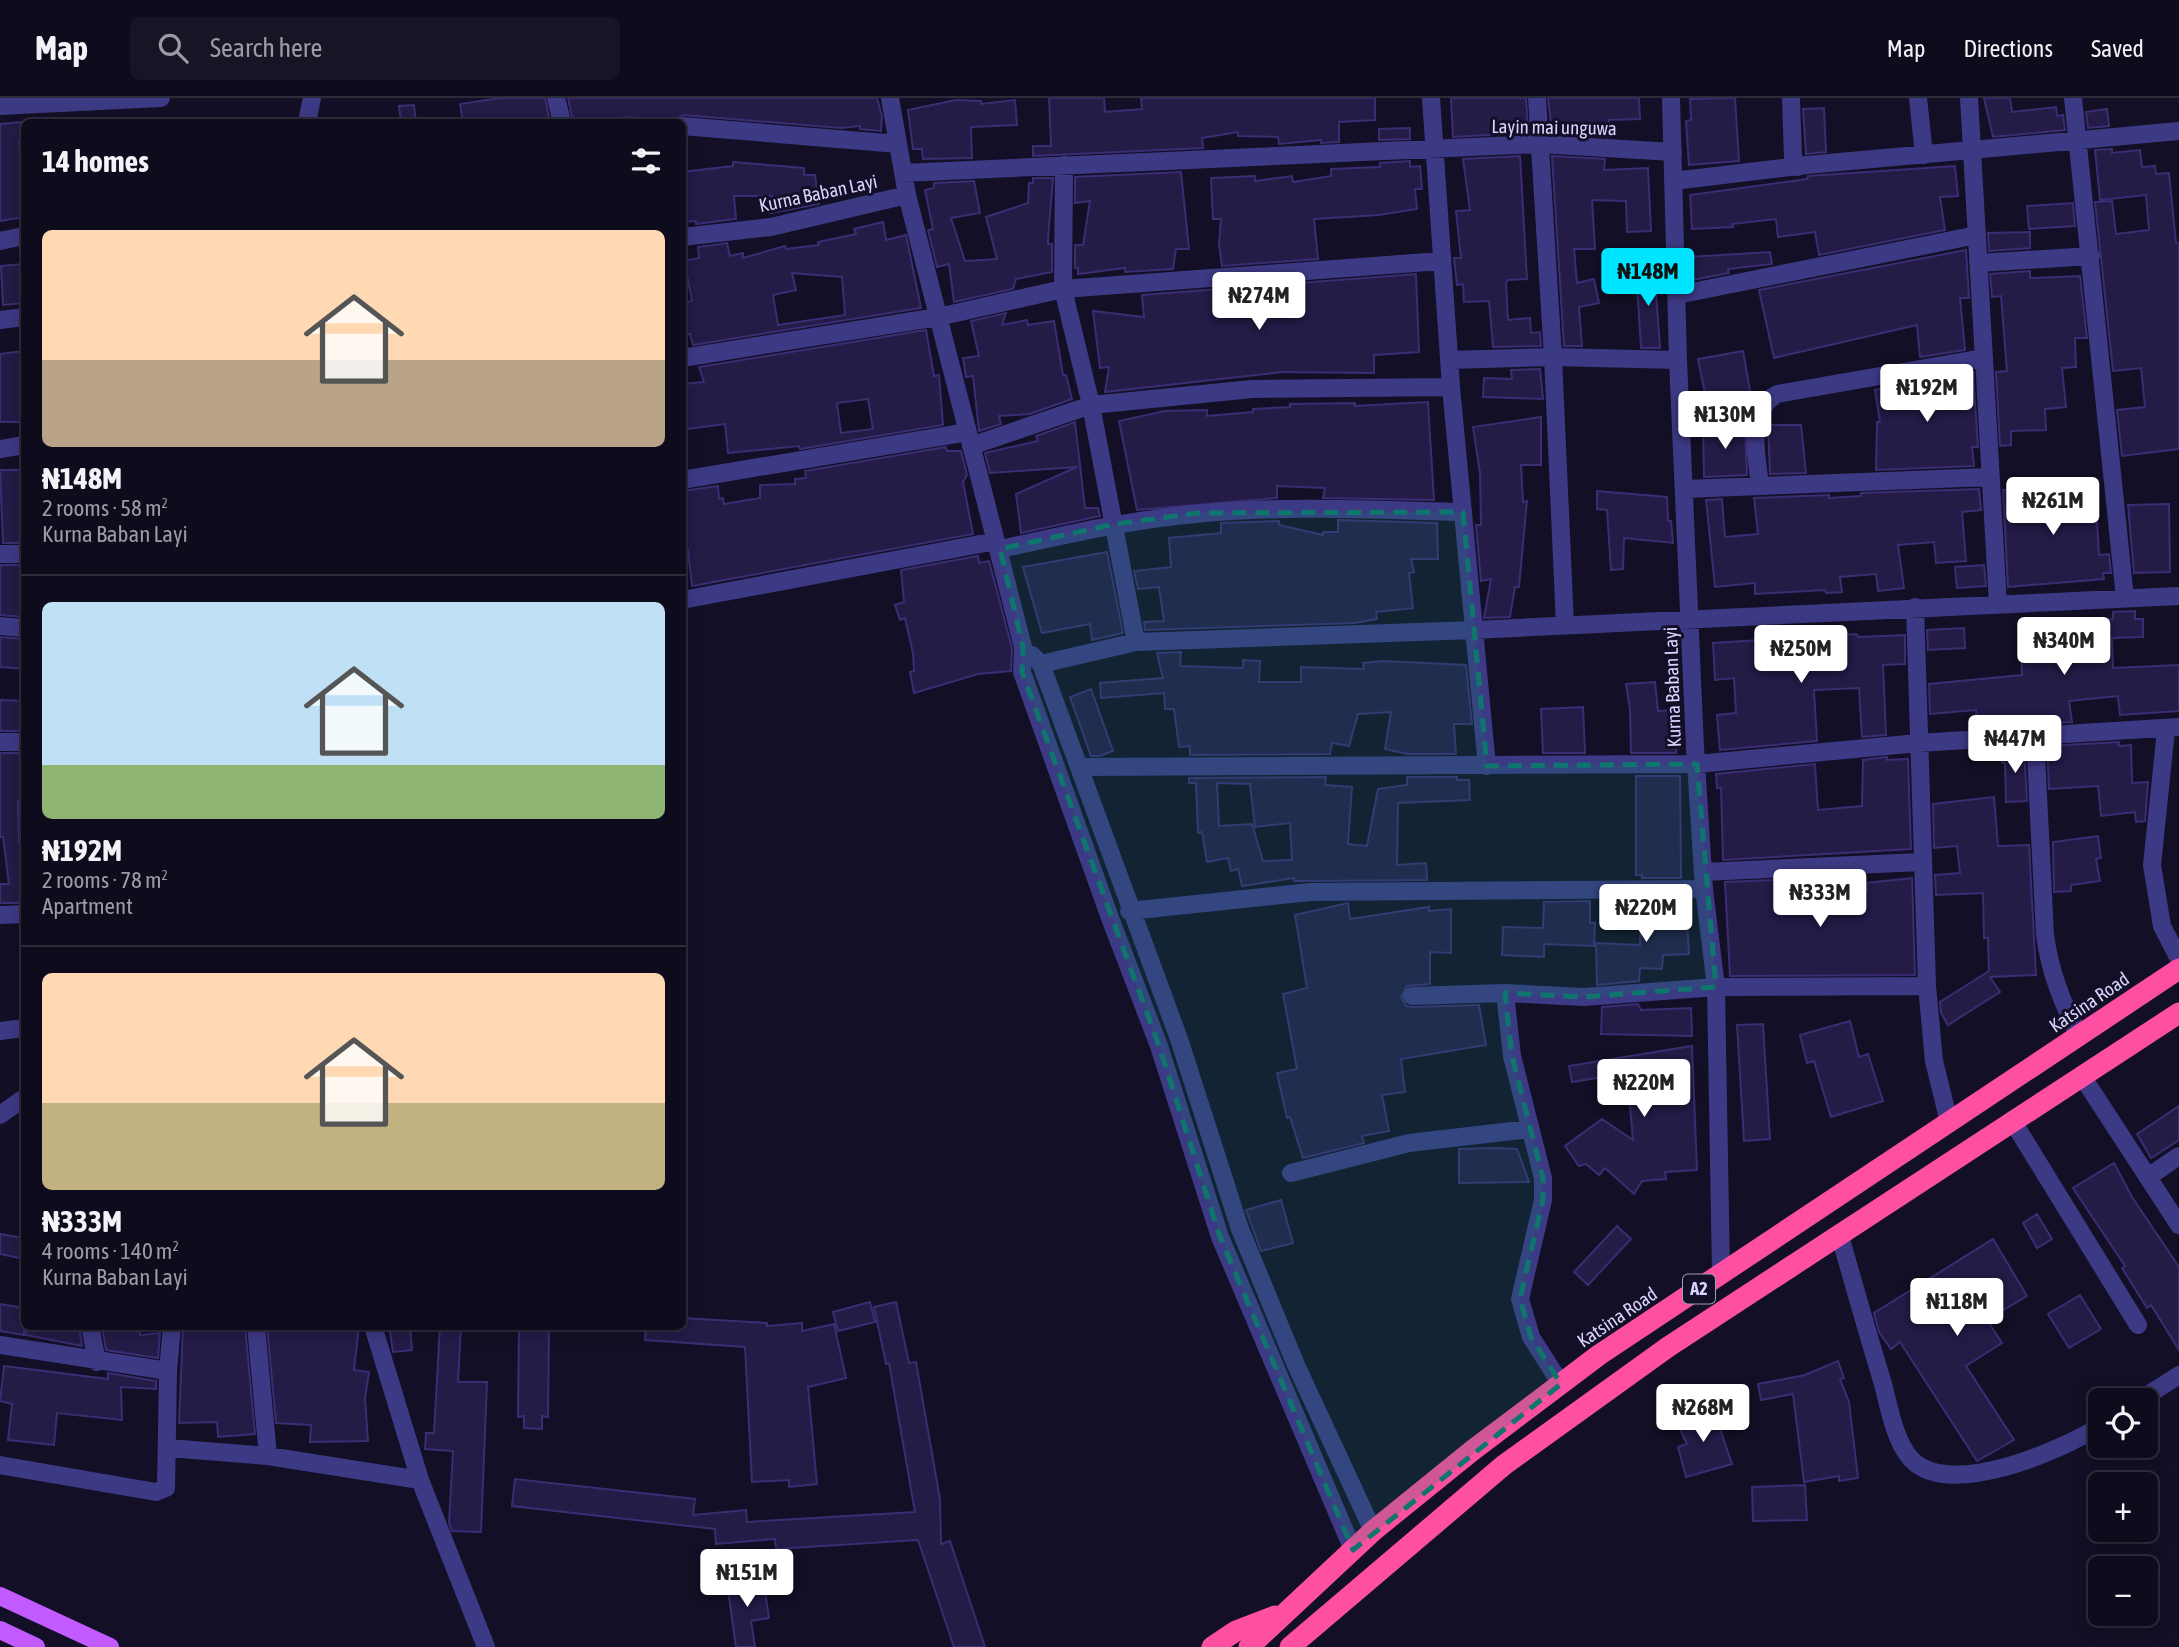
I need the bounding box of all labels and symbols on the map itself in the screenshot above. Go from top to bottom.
street label: Layin mai unguwa [1491,115,1617,139]
street label: Kurna Baban Layi [757,170,879,216]
pin: ₦148M [1599,248,1697,308]
pin: ₦274M [1210,272,1308,332]
pin: ₦192M [1878,364,1976,424]
pin: ₦130M [1676,392,1774,451]
pin: ₦261M [2004,478,2102,537]
pin: ₦340M [2015,618,2113,677]
street label: Kurna Baban Layi [1659,626,1685,748]
pin: ₦250M [1752,626,1850,685]
pin: ₦447M [1966,716,2064,775]
pin: ₦333M [1771,870,1869,929]
pin: ₦220M [1597,884,1695,944]
street label: Katsina Road [2045,967,2133,1037]
pin: ₦220M [1595,1060,1693,1119]
road number: A2 [1683,1274,1715,1304]
pin: ₦118M [1908,1278,2006,1338]
street label: Katsina Road [1573,1282,1661,1352]
pin: ₦268M [1654,1384,1752,1444]
pin: ₦151M [698,1550,796,1609]

